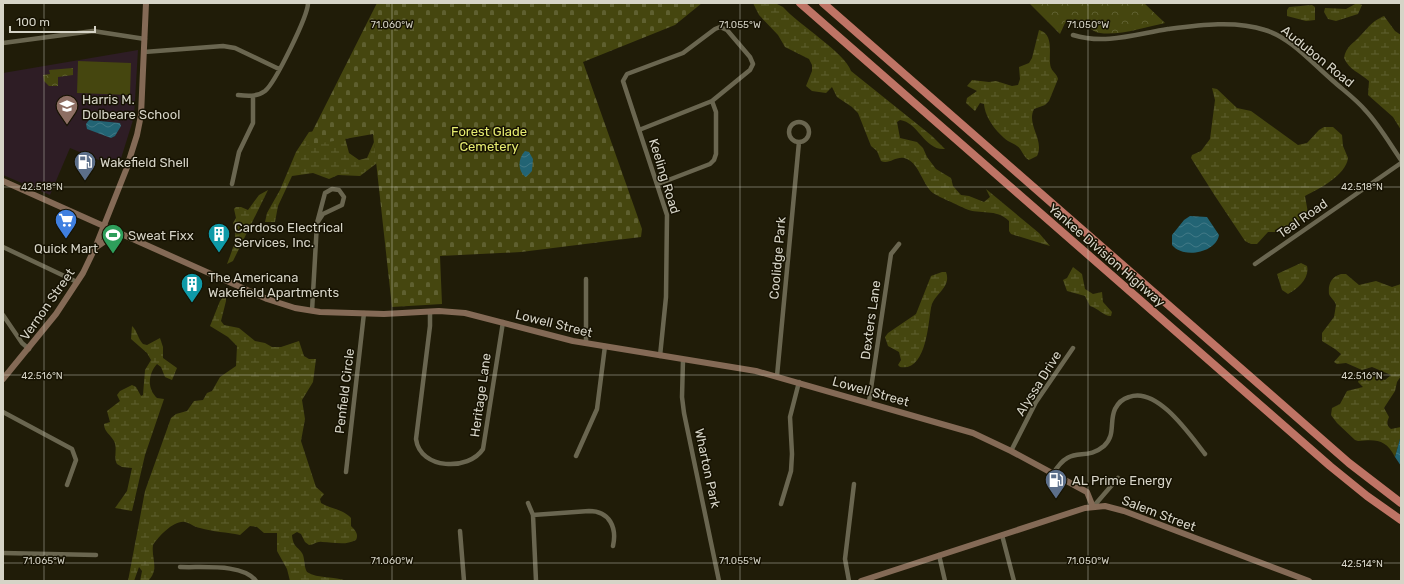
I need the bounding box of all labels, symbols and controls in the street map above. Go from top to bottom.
scale bar [10,8,95,34]
text: 100 m [16,15,50,29]
text: 71.060°W [371,19,413,31]
text: 71.055°W [719,19,761,31]
text: 71.050°W [1067,19,1109,31]
street label: Audubon Road [1278,23,1357,90]
place label: Harris M. Dolbeare School [82,92,180,122]
school or university icon: Harris M. Dolbeare School [54,93,80,126]
park label: Forest Glade Cemetery [451,124,527,154]
street label: Keeling Road [645,137,683,216]
fuel station icon: Wakefield Shell [72,149,98,182]
place label: Wakefield Shell [100,155,189,170]
text: 42.518°N [21,181,63,193]
text: 42.518°N [1341,181,1383,193]
street label: Teal Road [1274,196,1330,241]
street label: Yankee Division Highway [1045,201,1168,311]
supermarket icon: Quick Mart [53,207,79,240]
street label: Coolidge Park [766,216,790,300]
place label: Cardoso Electrical Services, Inc. [234,220,343,250]
building icon: Cardoso Electrical Services, Inc. [206,221,232,254]
sports icon: Sweat Fixx [100,222,126,255]
place label: Sweat Fixx [128,228,194,243]
place label: Quick Mart [34,241,98,256]
street label: Vernon Street [17,266,78,343]
place label: The Americana Wakefield Apartments [208,270,339,300]
building icon: The Americana Wakefield Apartments [179,271,205,304]
street label: Dexters Lane [858,279,883,361]
street label: Lowell Street [514,307,594,340]
street label: Penfield Circle [332,347,357,435]
street label: Alyssa Drive [1013,348,1064,419]
street label: Heritage Lane [467,352,495,438]
text: 42.516°N [21,370,63,382]
text: 42.516°N [1341,370,1383,382]
street label: Lowell Street [831,373,911,410]
street label: Wharton Park [692,427,723,510]
fuel station icon: AL Prime Energy [1043,467,1069,500]
place label: AL Prime Energy [1072,473,1172,489]
street label: Salem Street [1120,492,1198,534]
text: 71.065°W [23,555,65,567]
text: 71.060°W [371,555,413,567]
text: 71.055°W [719,555,761,567]
text: 71.050°W [1067,555,1109,567]
text: 42.514°N [1341,558,1383,570]

